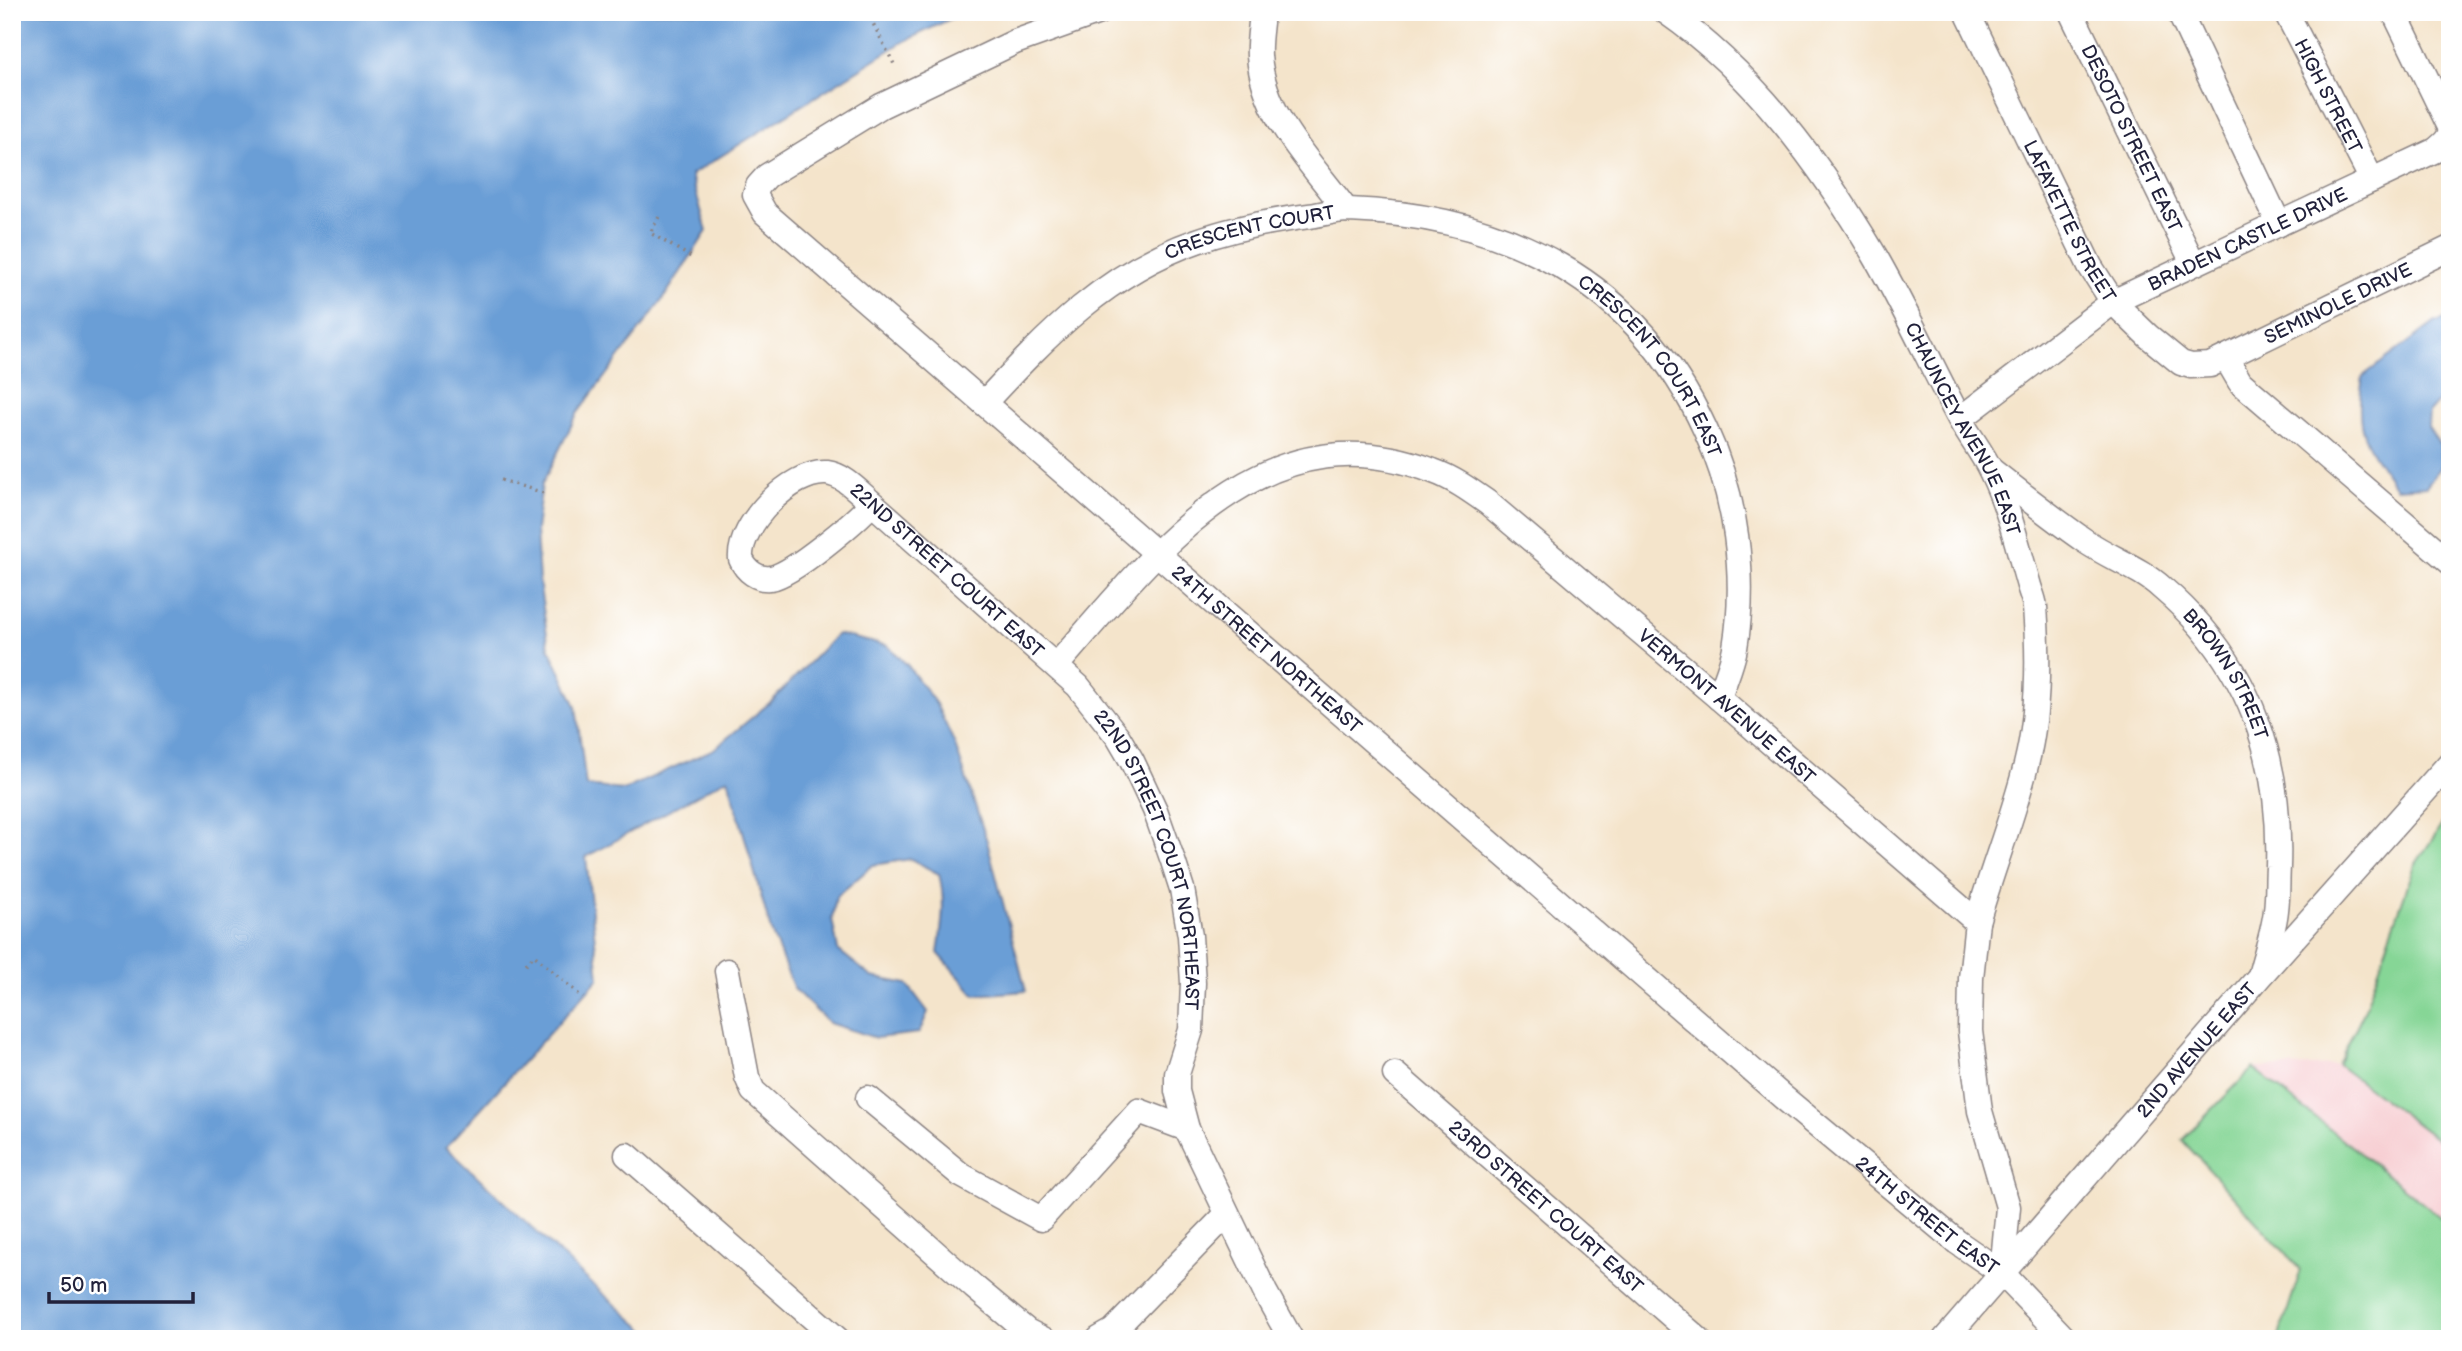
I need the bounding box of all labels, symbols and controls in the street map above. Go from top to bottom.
street label: HIGH STREET [2289,35,2367,158]
street label: DESOTO STREET EAST [2076,41,2186,236]
street label: LAFAYETTE STREET [2018,137,2120,307]
street label: BRADEN CASTLE DRIVE [2144,183,2351,297]
street label: CRESCENT COURT [1161,201,1337,266]
street label: SEMINOLE DRIVE [2261,258,2416,350]
street label: CRESCENT COURT EAST [1573,270,1726,461]
street label: CHAUNCEY AVENUE EAST [1899,319,2024,539]
street label: 22ND STREET COURT EAST [845,479,1049,664]
street label: 24TH STREET NORTHEAST [1166,561,1366,739]
street label: BROWN STREET [2177,604,2272,743]
street label: VERMONT AVENUE EAST [1633,625,1820,790]
street label: 22ND STREET COURT NORTHEAST [1088,706,1203,1011]
street label: 2ND AVENUE EAST [2132,978,2262,1123]
street label: 23RD STREET COURT EAST [1443,1116,1648,1299]
street label: 24TH STREET EAST [1850,1152,2003,1281]
scale bar [49,1260,192,1304]
text: 50 m [60,1273,107,1298]

